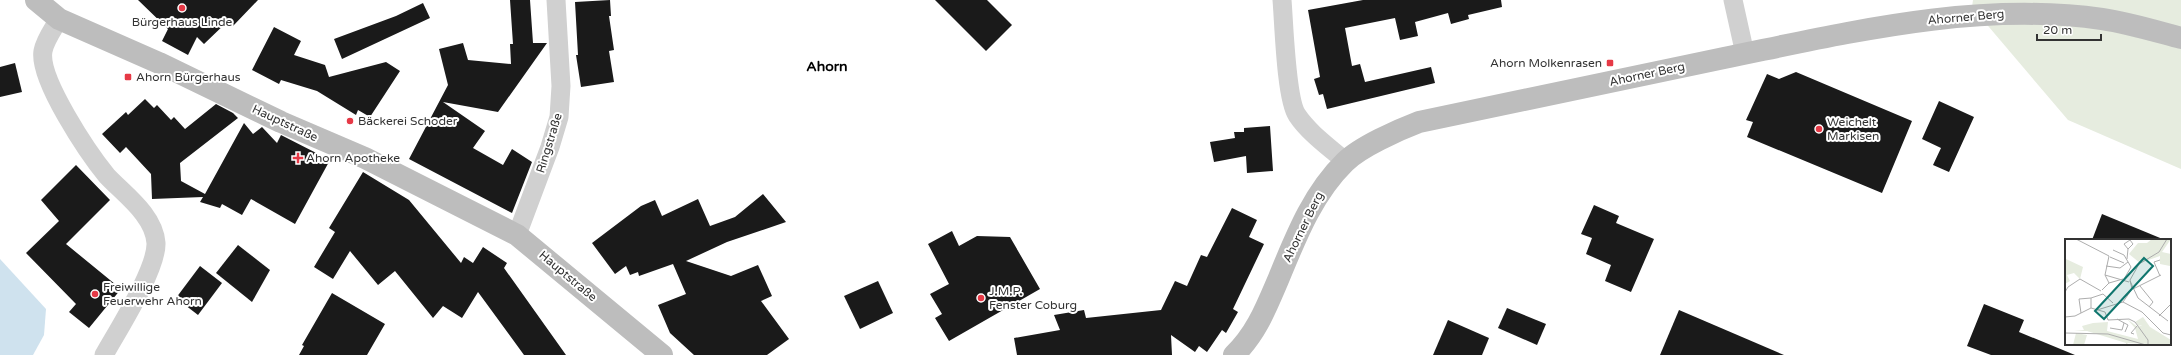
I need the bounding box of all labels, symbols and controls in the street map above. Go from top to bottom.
marker: Bürgerhaus Linde [177,3,187,13]
street label: Ahorner Berg [1927,7,2005,27]
place label: Bürgerhaus Linde [132,15,233,29]
scale bar [2037,16,2101,42]
text: 20 m [2043,23,2072,37]
place label: Ahorn Molkenrasen [1490,56,1602,70]
district label: Ahorn [806,58,848,75]
marker: Ahorn Molkenrasen [1605,58,1615,68]
street label: Ahorner Berg [1608,59,1686,89]
place label: Ahorn Bürgerhaus [136,70,241,84]
marker: Ahorn Bürgerhaus [123,72,133,82]
street label: Hauptstraße [250,102,320,144]
street label: Ringstraße [533,111,565,175]
place label: Bäckerei Schoder [358,114,458,128]
place label: Weichelt Markisen [1827,115,1879,143]
marker: Bäckerei Schoder [345,116,355,126]
marker: Weichelt Markisen [1814,124,1824,134]
place label: Ahorn Apotheke [306,151,400,165]
marker: Ahorn Apotheke [293,153,303,163]
street label: Ahorner Berg [1280,189,1326,265]
inset map [2065,239,2171,345]
street label: Hauptstraße [536,248,600,304]
place label: Freiwillige Feuerwehr Ahorn [103,280,202,308]
place label: J.M.P. Fenster Coburg [989,284,1077,312]
marker: Freiwillige Feuerwehr Ahorn [90,289,100,299]
marker: J.M.P. Fenster Coburg [976,293,986,303]

